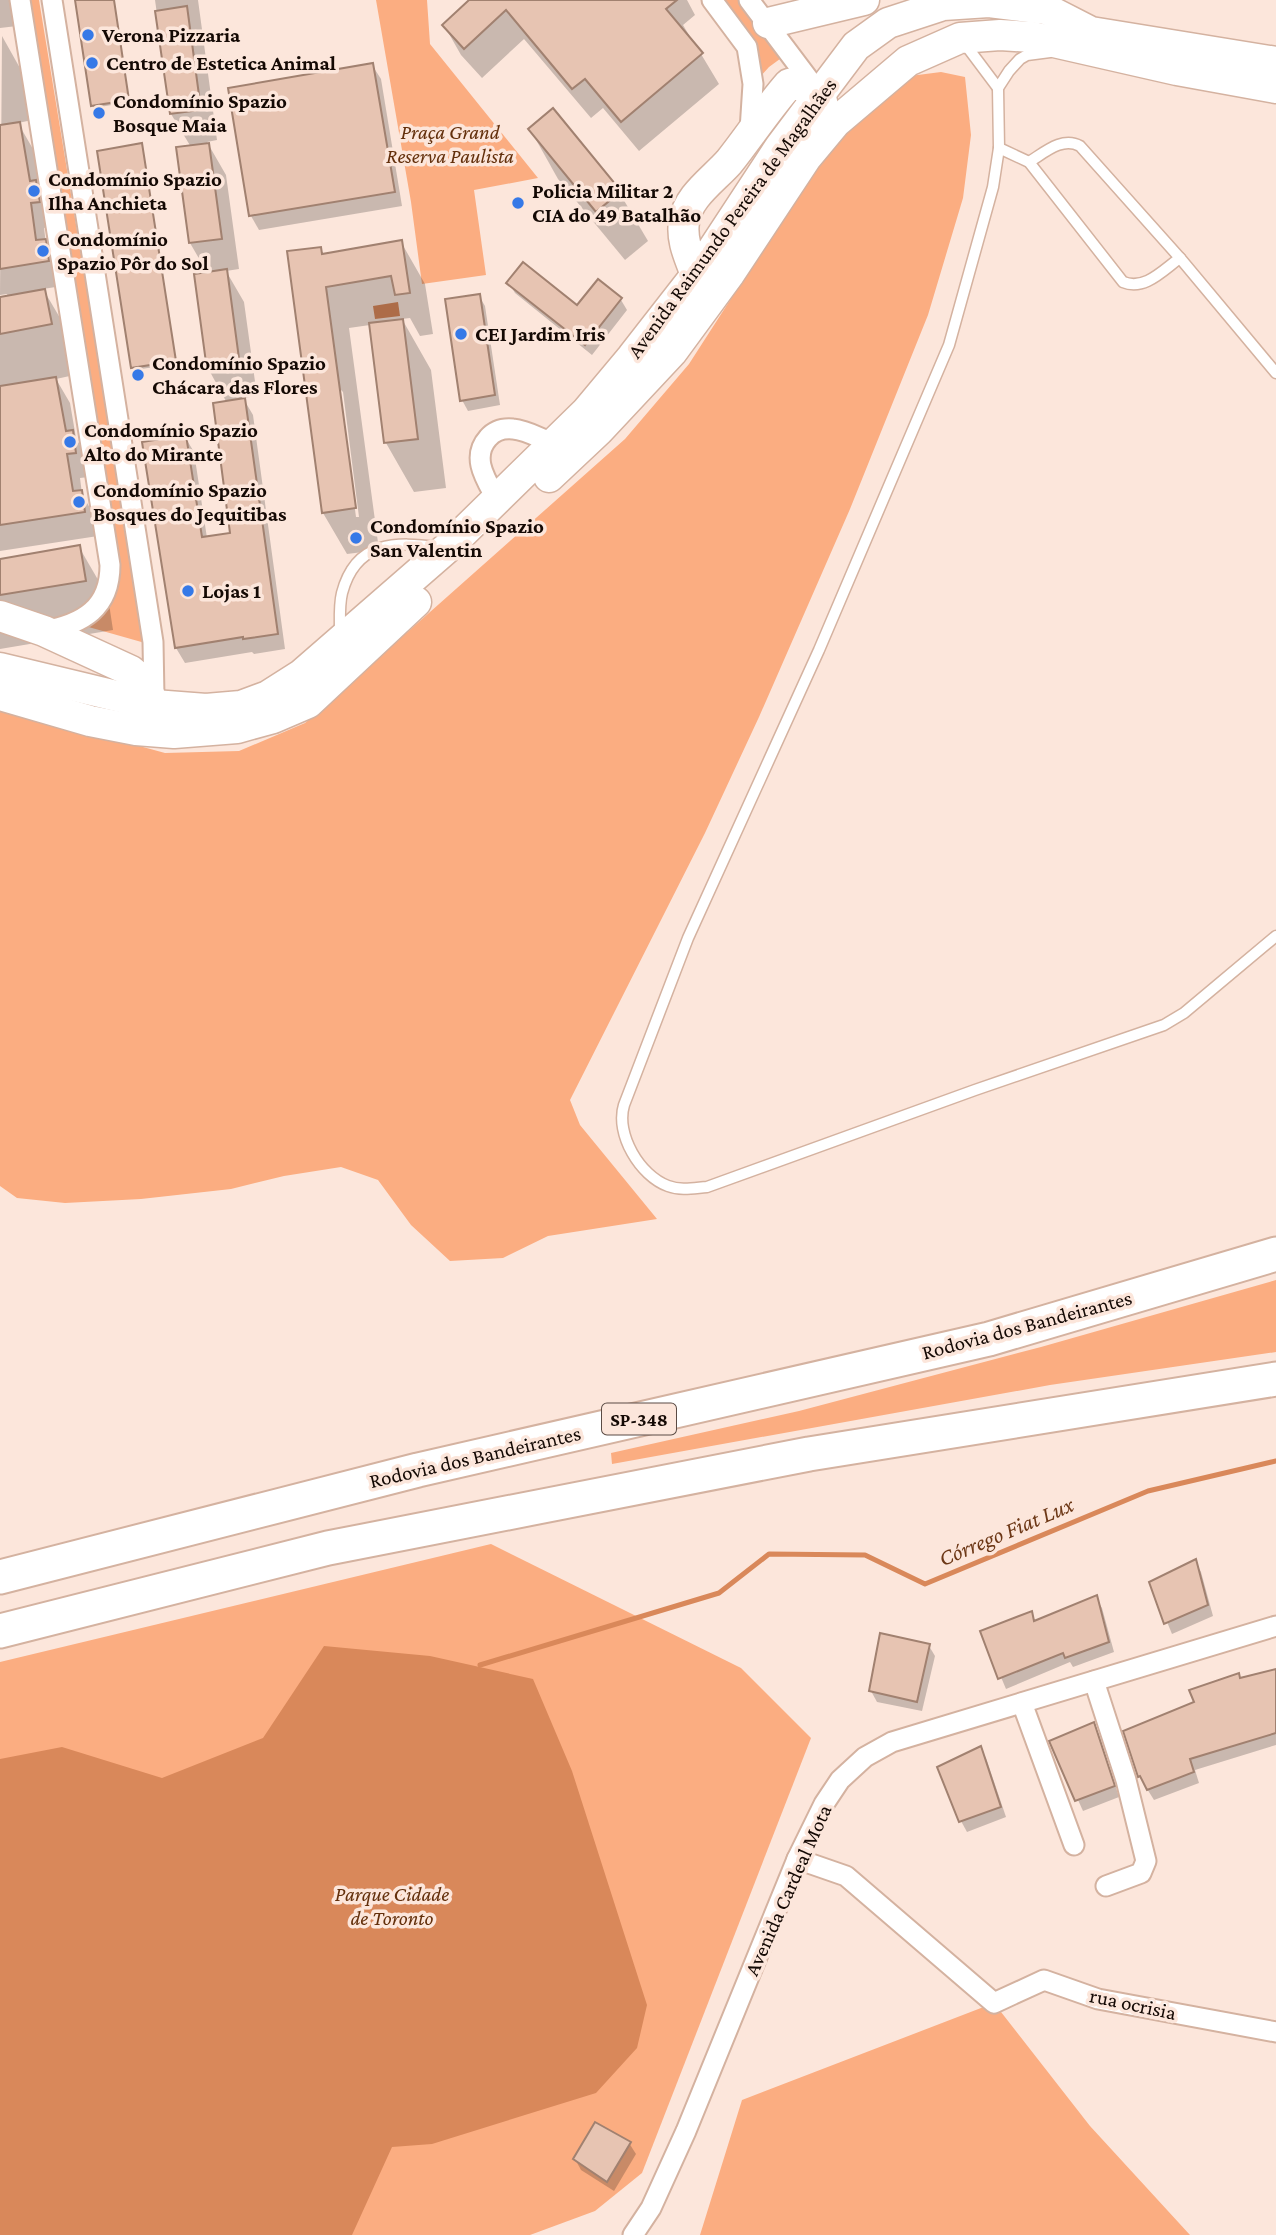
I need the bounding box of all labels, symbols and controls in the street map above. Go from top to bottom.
place label: Verona Pizzaria [101,23,241,47]
marker: Verona Pizzaria [80,27,96,43]
place label: Centro de Estetica Animal [106,51,336,75]
marker: Centro de Estetica Animal [84,55,100,71]
street label: Avenida Raimundo Pereira de Magalhães [622,73,842,363]
place label: Condomínio Spazio Bosque Maia [113,89,287,137]
marker: Condomínio Spazio Bosque Maia [91,105,107,121]
park label: Praça Grand Reserva Paulista [386,120,514,168]
place label: Condomínio Spazio Ilha Anchieta [48,167,222,215]
place label: Policia Militar 2 CIA do 49 Batalhão [532,179,701,227]
marker: Condomínio Spazio Ilha Anchieta [26,183,42,199]
marker: Policia Militar 2 CIA do 49 Batalhão [510,195,526,211]
place label: Condomínio Spazio Pôr do Sol [57,227,209,275]
marker: Condomínio Spazio Pôr do Sol [35,243,51,259]
place label: CEI Jardim Iris [475,322,606,346]
marker: CEI Jardim Iris [453,326,469,342]
place label: Condomínio Spazio Chácara das Flores [152,351,326,399]
marker: Condomínio Spazio Chácara das Flores [130,367,146,383]
place label: Condomínio Spazio Alto do Mirante [83,418,258,466]
marker: Condomínio Spazio Alto do Mirante [62,434,78,450]
place label: Condomínio Spazio Bosques do Jequitibas [93,478,287,526]
marker: Condomínio Spazio Bosques do Jequitibas [71,494,87,510]
place label: Condomínio Spazio San Valentin [370,514,544,562]
marker: Condomínio Spazio San Valentin [348,530,364,546]
place label: Lojas 1 [202,579,261,603]
marker: Lojas 1 [180,583,196,599]
street label: Rodovia dos Bandeirantes [919,1285,1135,1365]
road number: SP-348 [602,1404,676,1434]
street label: Rodovia dos Bandeirantes [367,1421,583,1493]
water label: Córrego Fiat Lux [935,1491,1078,1571]
street label: Avenida Cardeal Mota [739,1801,837,1979]
park label: Parque Cidade de Toronto [335,1882,449,1930]
street label: rua ocrisia [1088,1983,1179,2025]

